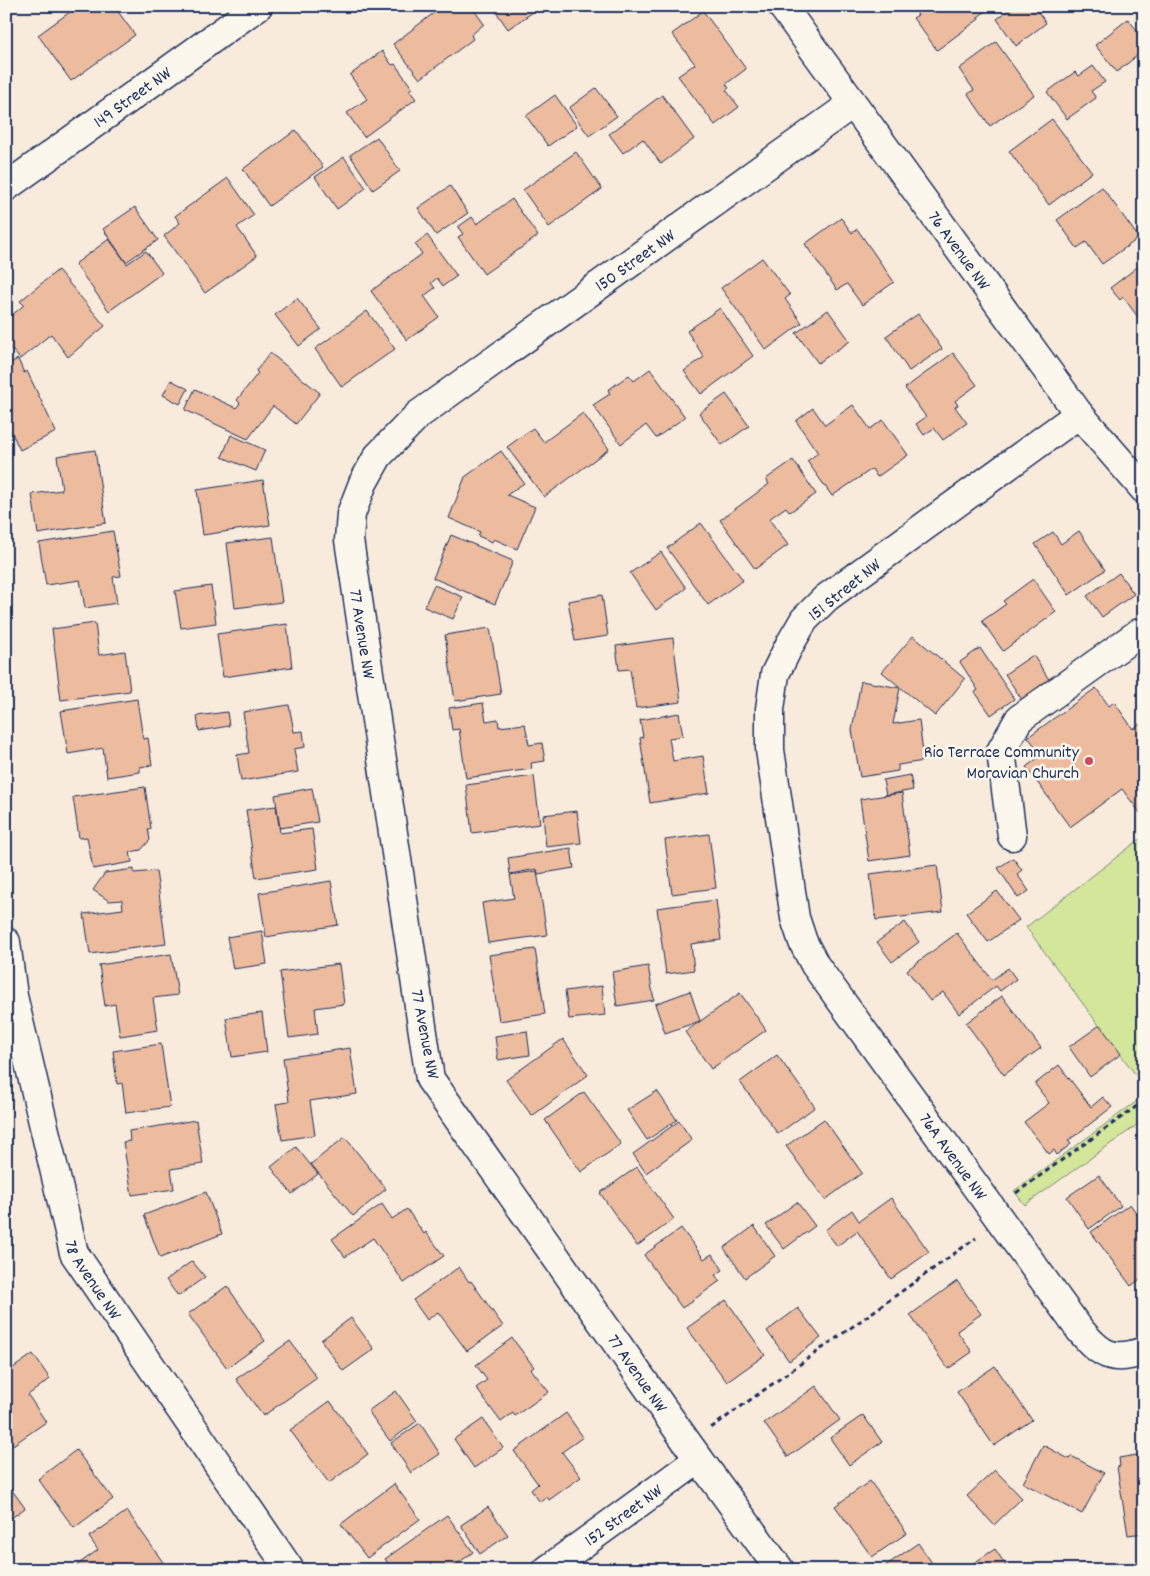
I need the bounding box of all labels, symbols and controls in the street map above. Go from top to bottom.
street label: 149 Street NW [89,62,178,135]
street label: 76 Avenue NW [920,207,995,297]
street label: 150 Street NW [591,224,682,299]
street label: 151 Street NW [804,553,888,628]
street label: 77 Avenue NW [341,588,380,682]
place label: Rio Terrace Community Moravian Church [924,741,1080,787]
marker: Rio Terrace Community Moravian Church [1083,755,1095,767]
street label: 77 Avenue NW [403,988,445,1082]
street label: 76A Avenue NW [912,1109,992,1207]
street label: 78 Avenue NW [56,1238,126,1326]
street label: 77 Avenue NW [600,1330,673,1419]
street label: 152 Street NW [580,1479,669,1554]

